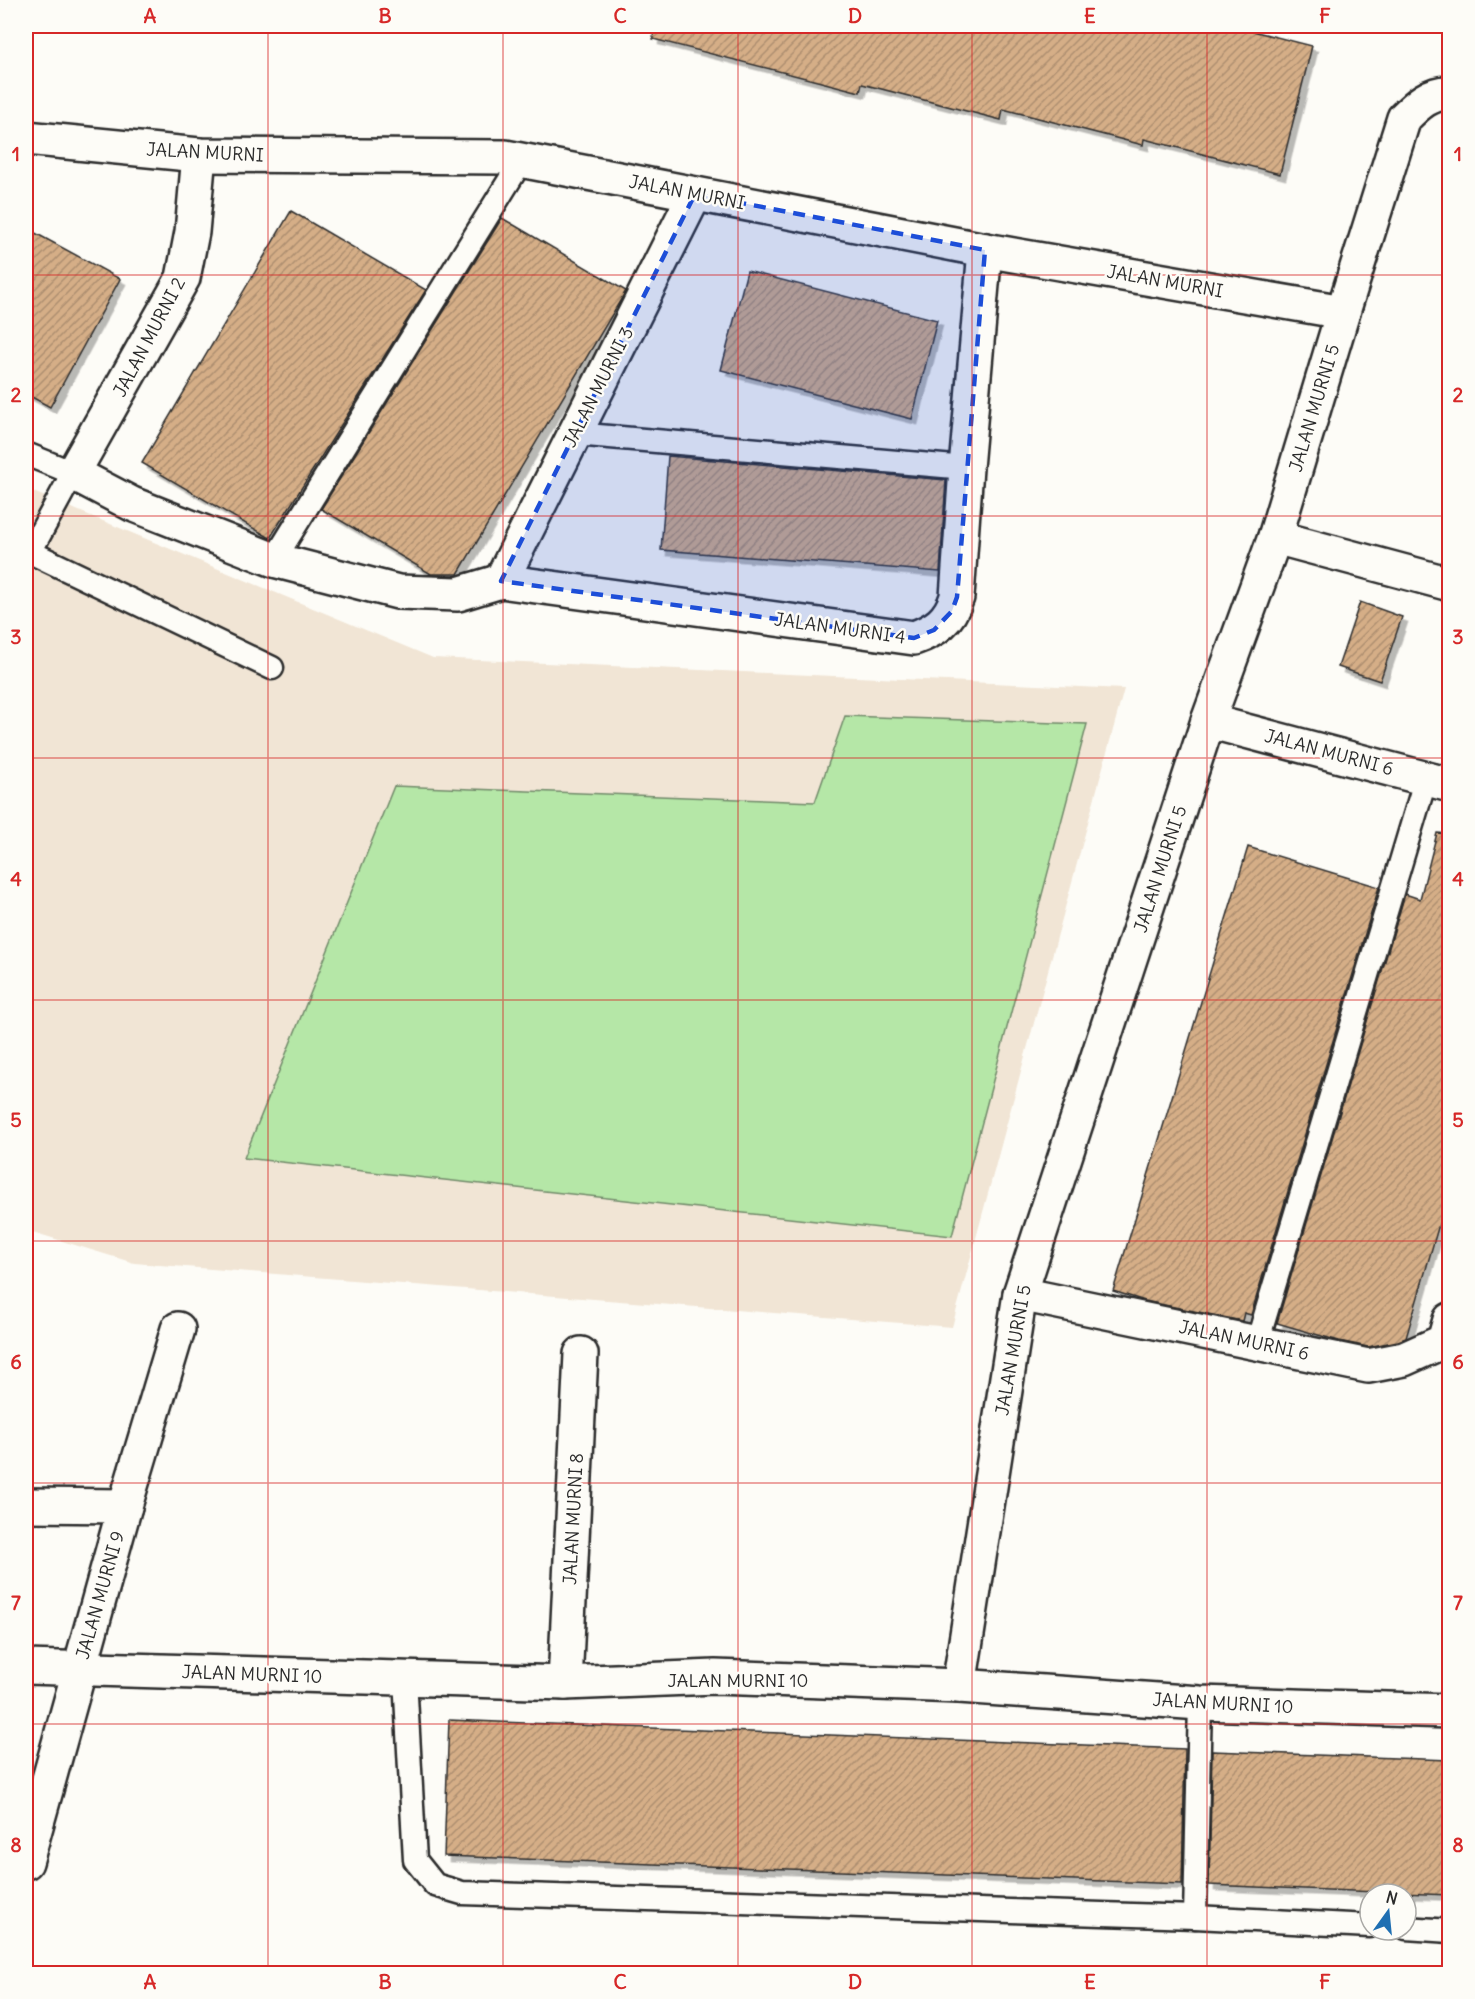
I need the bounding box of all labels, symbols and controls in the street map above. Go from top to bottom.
text: A [144,3,157,28]
text: B [378,3,392,28]
text: C [613,3,627,28]
text: D [848,3,862,28]
text: E [1084,3,1096,28]
text: F [1319,3,1331,28]
street label: JALAN MURNI [146,137,264,167]
text: 1 [12,141,20,166]
text: 1 [1454,141,1462,166]
street label: JALAN MURNI [627,169,747,215]
street label: JALAN MURNI [1105,259,1225,303]
street label: JALAN MURNI 2 [108,273,190,401]
street label: JALAN MURNI 3 [558,323,638,451]
street label: JALAN MURNI 5 [1284,341,1344,475]
text: 2 [11,382,22,407]
text: 2 [1453,382,1464,407]
street label: JALAN MURNI 4 [773,607,907,649]
text: 3 [10,624,22,649]
text: 3 [1452,624,1464,649]
street label: JALAN MURNI 6 [1262,724,1396,780]
street label: JALAN MURNI 5 [1129,803,1191,935]
text: 4 [10,866,22,891]
text: 4 [1452,866,1464,891]
text: 5 [10,1107,22,1132]
text: 5 [1452,1107,1464,1132]
street label: JALAN MURNI 5 [990,1283,1036,1417]
street label: JALAN MURNI 6 [1177,1315,1311,1365]
text: 6 [10,1349,22,1374]
text: 6 [1452,1349,1464,1374]
street label: JALAN MURNI 8 [558,1452,588,1586]
street label: JALAN MURNI 9 [71,1528,129,1662]
text: 7 [11,1590,21,1615]
text: 7 [1453,1590,1463,1615]
street label: JALAN MURNI 10 [181,1660,323,1688]
street label: JALAN MURNI 10 [668,1669,808,1692]
street label: JALAN MURNI 10 [1152,1688,1294,1718]
text: 8 [10,1832,22,1857]
text: 8 [1452,1832,1464,1857]
north arrow [1358,1882,1418,1942]
text: N [1384,1886,1400,1909]
text: A [144,1969,157,1994]
text: B [378,1969,392,1994]
text: C [613,1969,627,1994]
text: D [848,1969,862,1994]
text: E [1084,1969,1096,1994]
text: F [1319,1969,1331,1994]

